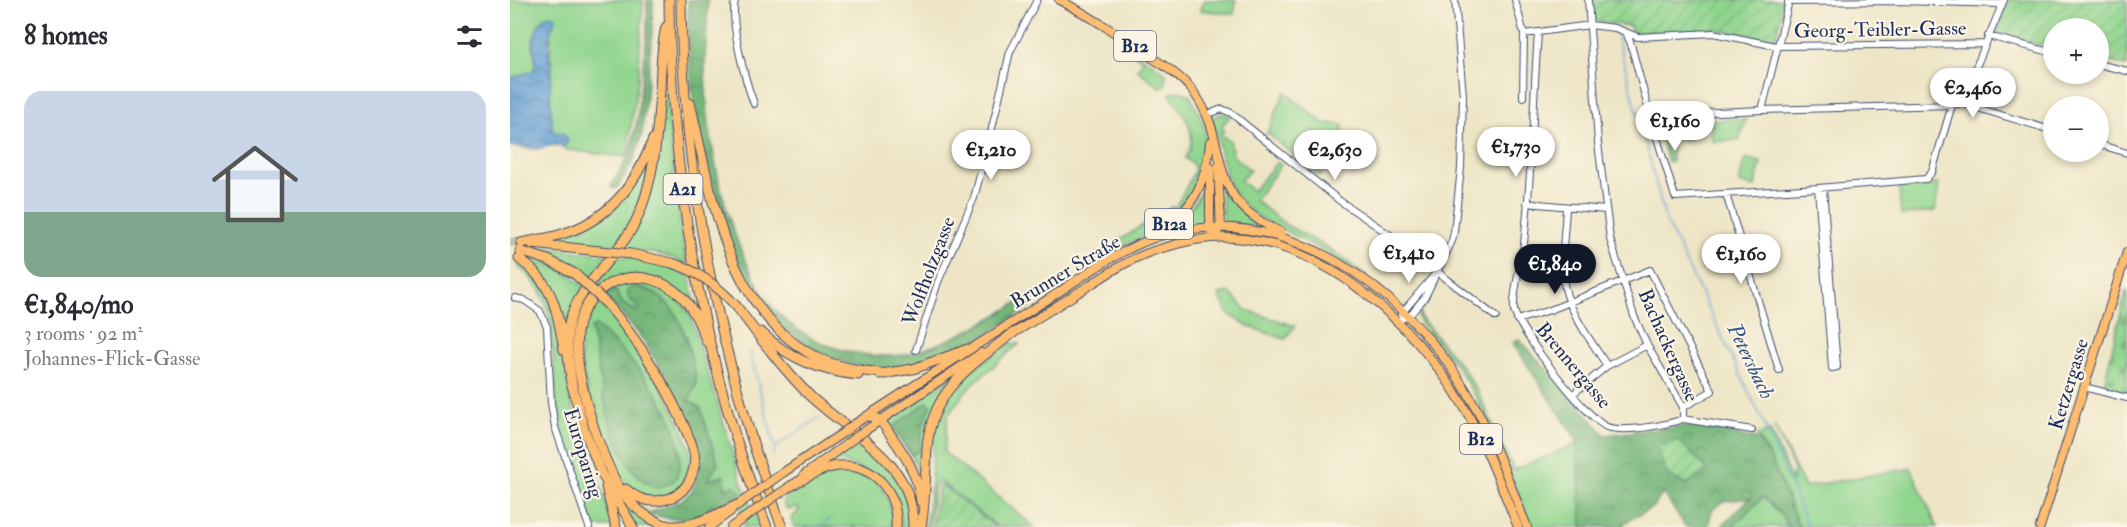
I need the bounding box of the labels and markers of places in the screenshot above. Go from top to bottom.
pin: €2,460 [1924,68,2022,119]
pin: €1,160 [1626,101,1724,152]
pin: €1,730 [1467,127,1565,178]
pin: €1,210 [942,130,1040,181]
pin: €2,630 [1286,130,1384,181]
pin: €1,410 [1360,233,1458,284]
pin: €1,160 [1692,234,1790,285]
pin: €1,840 [1506,244,1604,295]

